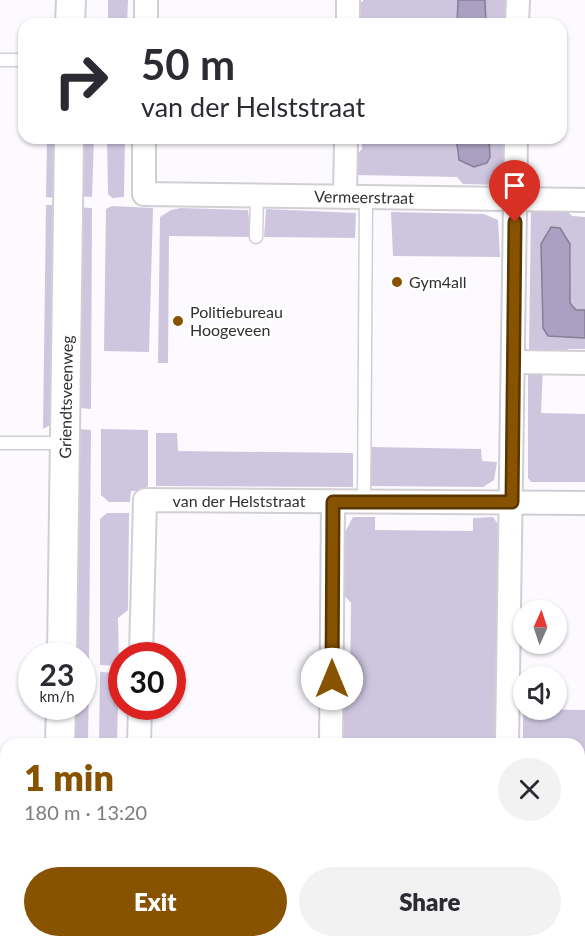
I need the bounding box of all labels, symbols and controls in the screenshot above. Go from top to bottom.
text: 50 m [141,39,235,89]
icon: right [42,42,120,120]
text: van der Helststraat [141,90,365,123]
pin [489,160,540,222]
icon: arrive [498,169,531,202]
street label: Vermeerstraat [314,186,414,207]
place label: Gym4all [409,272,467,291]
marker: Gym4all [390,275,404,289]
place label: Politiebureau Hoogeveen [190,302,283,339]
marker: Politiebureau Hoogeveen [171,314,185,328]
street label: Griendtsveenweg [55,335,76,459]
street label: van der Helststraat [173,491,306,510]
north arrow [513,600,567,654]
map controls [513,600,567,720]
speed limit sign: 30 [108,642,186,720]
position arrow [300,647,364,711]
text: 23 [40,656,74,692]
button: sound [513,666,567,720]
text: km/h [39,687,75,705]
text: 1 min [24,755,114,799]
button: close [498,758,561,821]
text: 180 m · 13:20 [24,800,147,824]
button: Exit [24,867,287,936]
button: Share [299,867,561,936]

